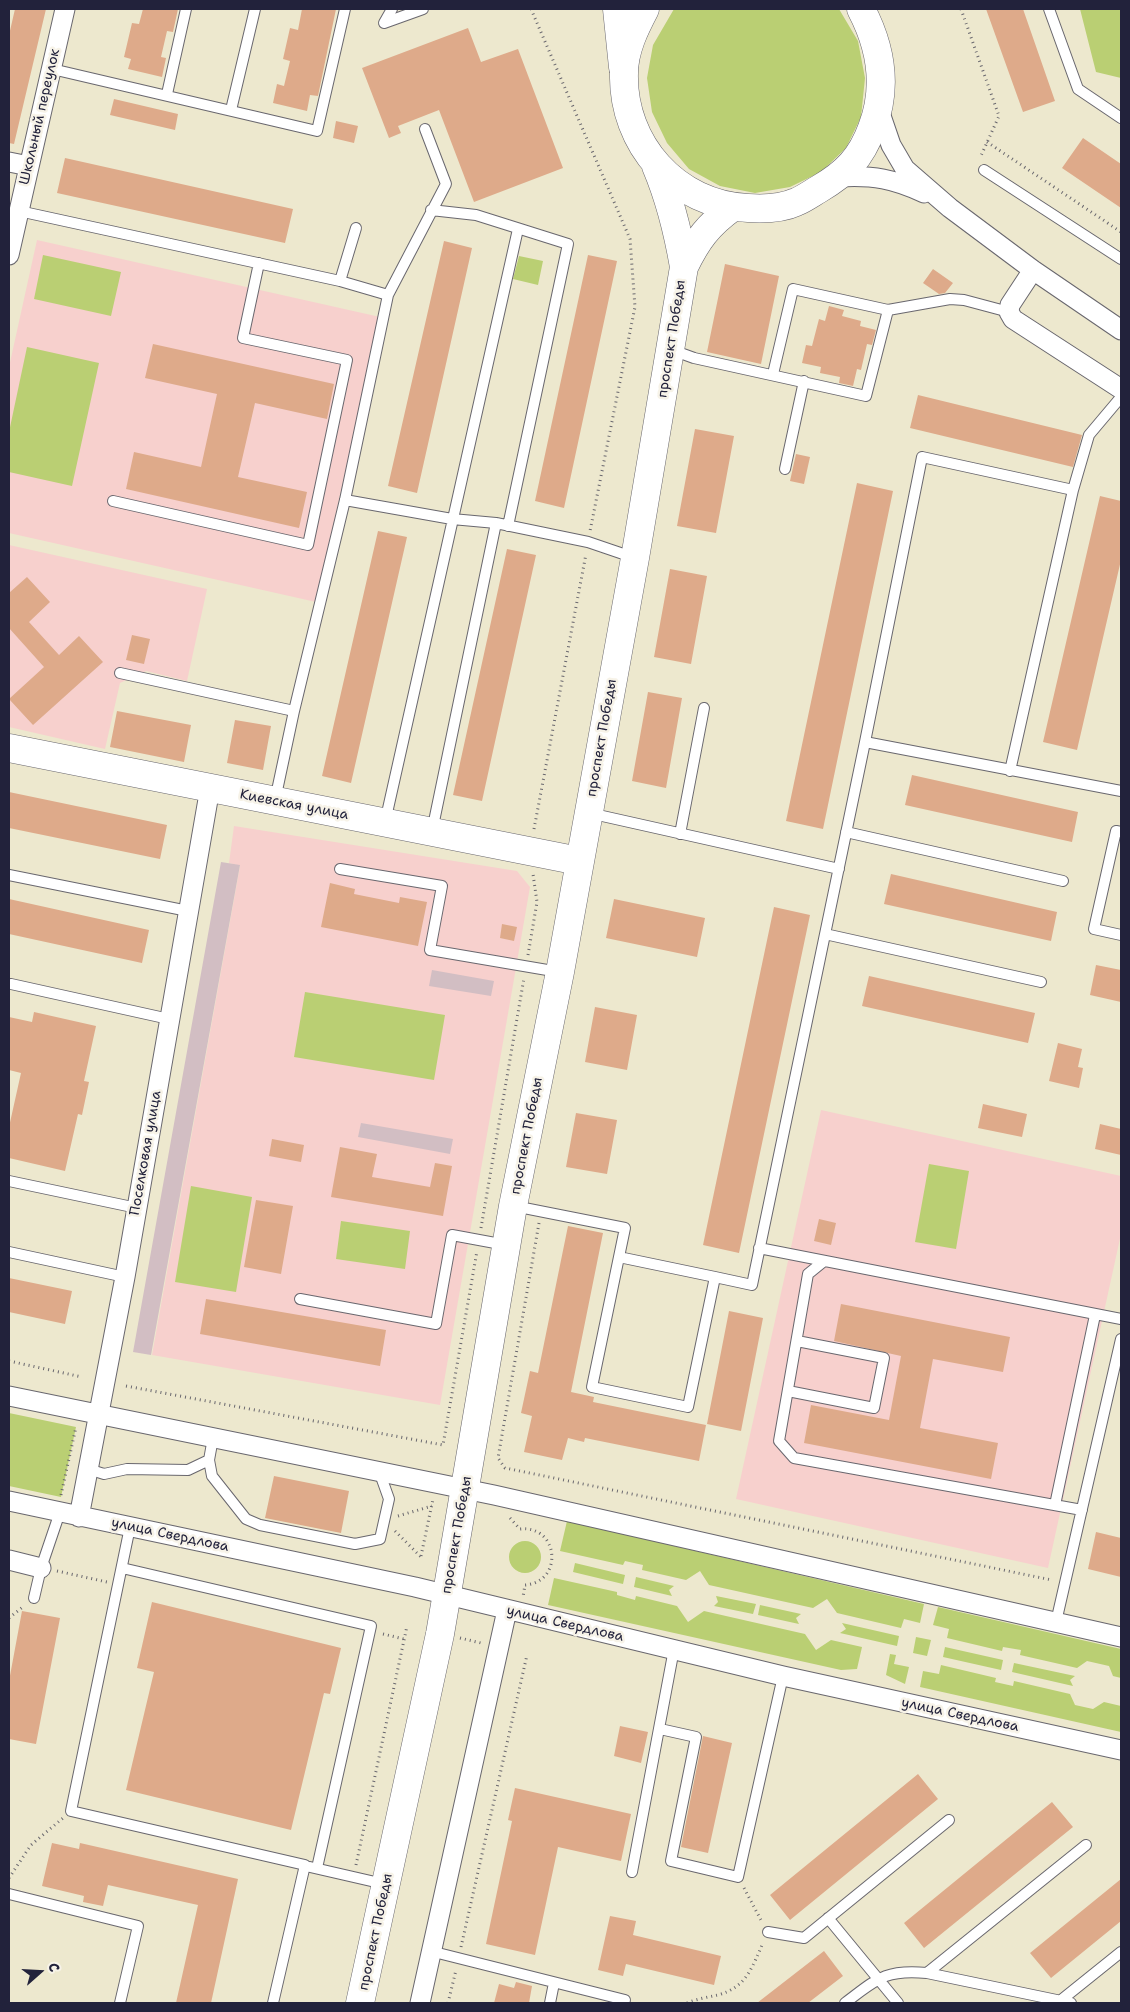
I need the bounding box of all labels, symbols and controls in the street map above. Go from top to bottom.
street label: Школьный переулок [16,47,64,187]
street label: проспект Победы [654,279,690,399]
street label: проспект Победы [583,678,621,798]
street label: Киевская улица [238,786,350,824]
street label: проспект Победы [507,1076,547,1196]
street label: Поселковая улица [127,1089,165,1217]
street label: проспект Победы [438,1475,476,1595]
street label: улица Свердлова [110,1514,230,1556]
street label: улица Свердлова [505,1602,625,1646]
street label: улица Свердлова [900,1694,1020,1736]
street label: проспект Победы [355,1872,397,1992]
north arrow [15,1947,65,1997]
text: С [44,1960,64,1974]

